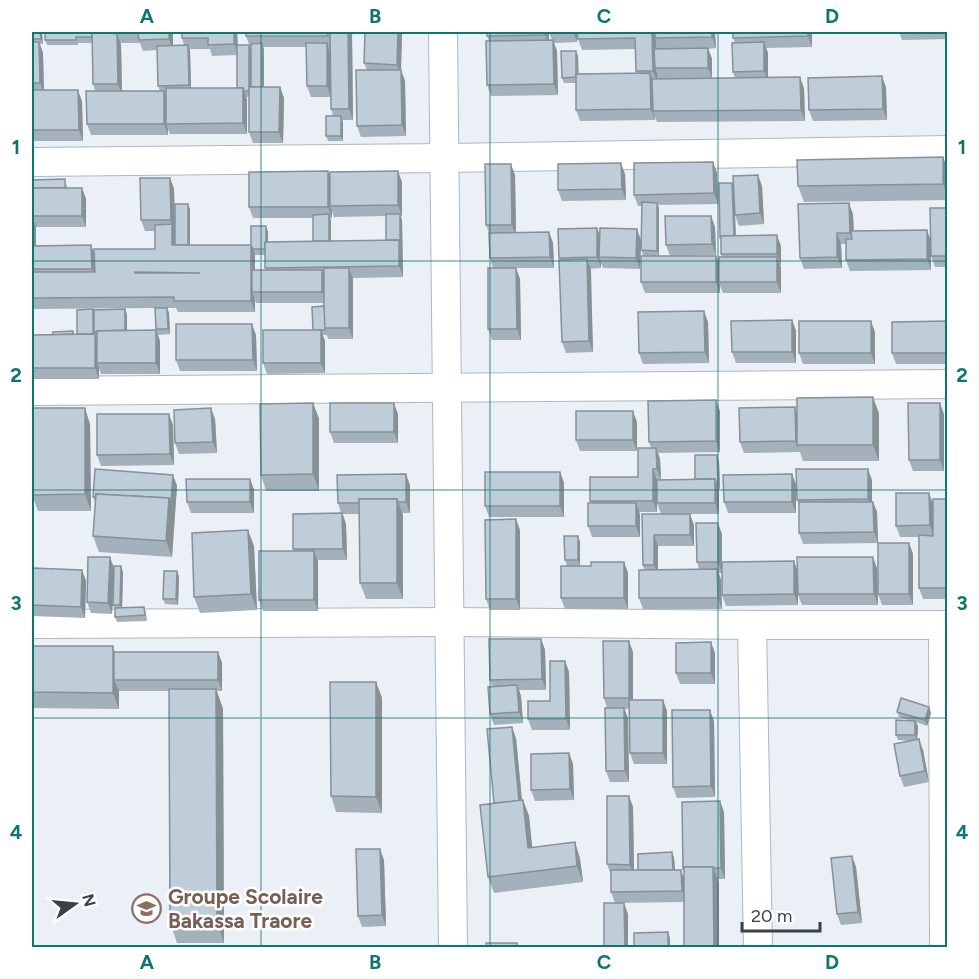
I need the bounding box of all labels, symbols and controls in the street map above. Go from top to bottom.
text: A [140,4,155,28]
text: B [369,4,381,28]
text: C [597,4,611,28]
text: D [825,4,839,28]
text: 1 [12,135,20,159]
text: 1 [958,135,966,159]
text: 2 [10,363,22,387]
text: 2 [956,363,968,387]
text: 3 [10,591,22,615]
text: 3 [956,591,968,615]
text: 4 [10,820,23,844]
text: 4 [956,820,969,844]
north arrow [45,874,105,934]
place label: Groupe Scolaire Bakassa Traore [168,884,323,933]
text: N [78,892,100,909]
school or university icon: Groupe Scolaire Bakassa Traore [131,892,163,924]
scale bar [742,895,820,933]
text: 20 m [751,905,792,927]
text: A [140,950,155,974]
text: B [369,950,381,974]
text: C [597,950,611,974]
text: D [825,950,839,974]

